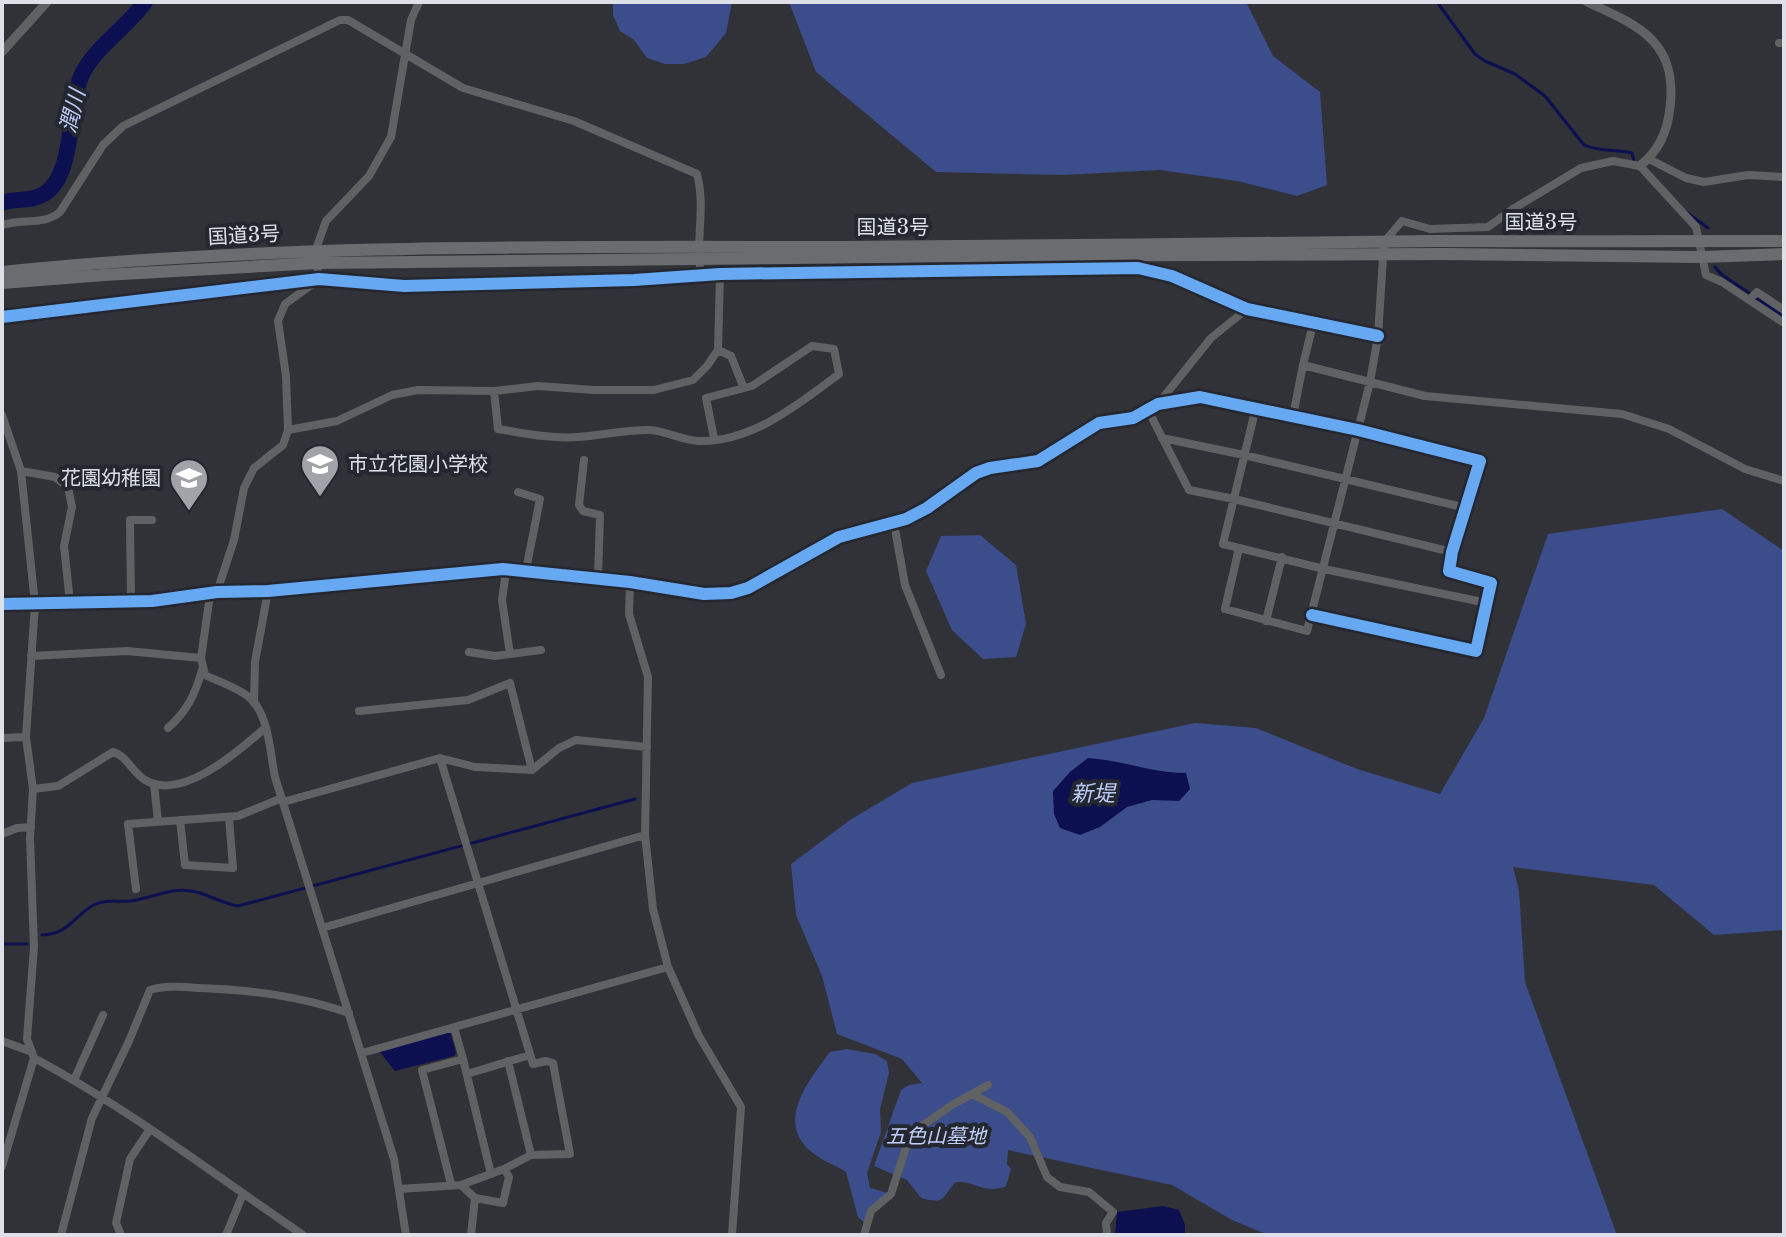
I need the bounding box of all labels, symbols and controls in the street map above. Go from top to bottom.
water label: 潤川 [54,85,91,136]
street label: 国道3号 [1505,210,1577,234]
street label: 国道3号 [857,215,929,239]
street label: 国道3号 [207,221,281,249]
school or university icon: 市立花園小学校 [299,443,341,498]
place label: 市立花園小学校 [348,452,488,476]
school or university icon: 花園幼稚園 [168,457,210,512]
place label: 花園幼稚園 [61,466,161,490]
water label: 新堤 [1071,780,1117,807]
park label: 五色山墓地 [886,1124,988,1148]

